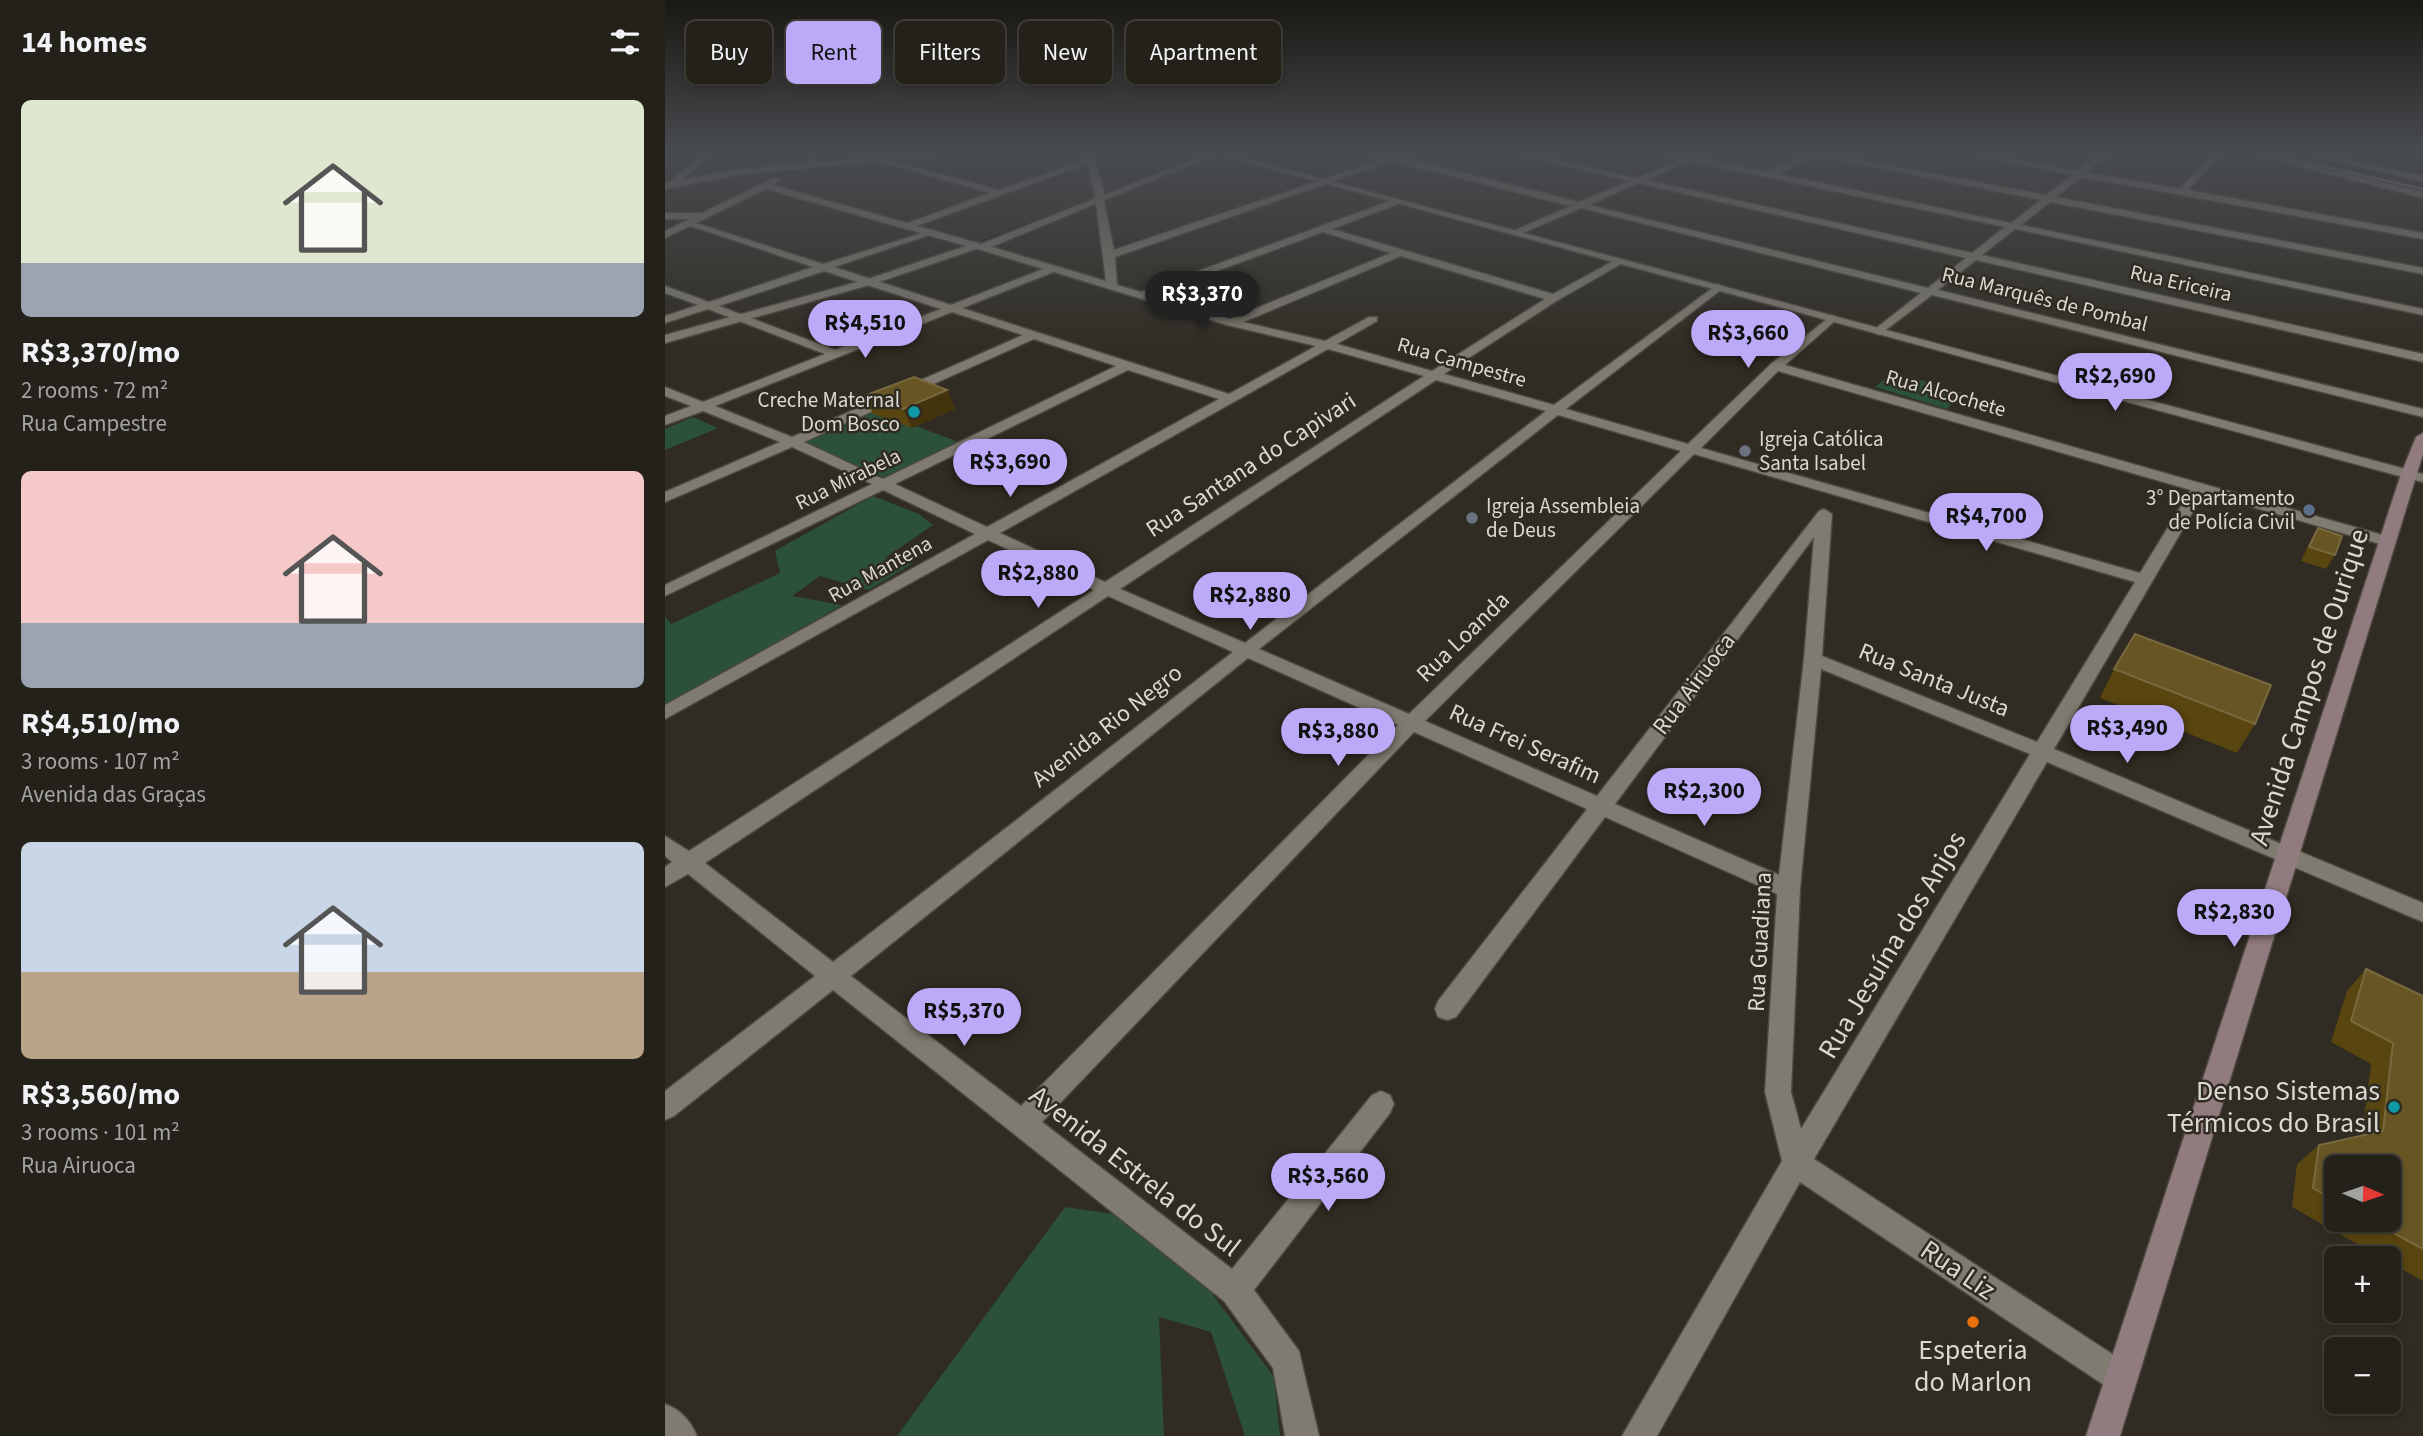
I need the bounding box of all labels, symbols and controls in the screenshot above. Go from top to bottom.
text: 14 homes [21,21,147,64]
chip: Buy [686,21,772,84]
chip: Rent [786,21,881,84]
chip: Filters [895,21,1005,84]
chip: New [1019,21,1112,84]
chip: Apartment [1126,21,1281,84]
icon: filters [606,23,644,61]
icon: home [270,145,396,271]
street label: Rua Ericeira [2127,257,2235,309]
street label: Rua Marquês de Pombal [1939,259,2151,339]
pin: R$3,370 [1137,272,1267,331]
text: R$3,370 [1161,277,1243,310]
pin: R$4,510 [800,300,930,360]
text: R$4,510 [824,306,906,339]
pin: R$3,660 [1683,310,1813,370]
text: R$3,660 [1707,316,1789,349]
street label: Rua Campestre [1394,329,1530,395]
text: R$3,370/mo [21,331,180,374]
pin: R$2,690 [2050,354,2180,413]
text: R$2,690 [2074,359,2156,392]
street label: Rua Alcochete [1882,362,2010,424]
text: 2 rooms · 72 m² [21,374,168,407]
street label: Rua Santana do Capivari [1139,384,1363,546]
place label: Creche Maternal Dom Bosco [757,385,900,439]
marker: Creche Maternal Dom Bosco [906,404,922,420]
text: Rua Campestre [21,407,167,440]
place label: Igreja Católica Santa Isabel [1759,424,1884,478]
pin: R$3,690 [945,440,1075,499]
street label: Rua Mirabela [790,441,906,517]
marker: Igreja Católica Santa Isabel [1737,443,1753,459]
text: R$3,690 [969,445,1051,478]
place label: 3° Departamento de Polícia Civil [2146,483,2295,537]
place label: Igreja Assembleia de Deus [1486,491,1640,545]
pin: R$4,700 [1921,494,2051,553]
text: R$4,700 [1945,499,2027,532]
marker: 3° Departamento de Polícia Civil [2301,502,2317,518]
marker: Igreja Assembleia de Deus [1464,510,1480,526]
icon: home [270,516,396,642]
street label: Avenida Campos de Ourique [2239,524,2379,850]
street label: Rua Mantena [823,528,937,610]
pin: R$2,880 [973,550,1103,610]
text: R$2,880 [997,556,1079,589]
pin: R$2,880 [1185,572,1315,632]
text: R$2,880 [1209,578,1291,611]
street label: Rua Loanda [1408,583,1518,691]
street label: Rua Airuoca [1644,626,1744,742]
street label: Rua Santa Justa [1853,634,2015,726]
street label: Avenida Rio Negro [1024,656,1190,796]
street label: Rua Frei Serafim [1443,695,1607,793]
text: R$4,510/mo [21,702,180,745]
pin: R$3,490 [2062,706,2192,765]
pin: R$3,880 [1273,708,1403,768]
text: R$3,490 [2086,711,2168,744]
text: R$3,880 [1297,714,1379,747]
text: 3 rooms · 107 m² [21,745,180,778]
pin: R$2,300 [1639,768,1769,828]
text: R$2,300 [1663,774,1745,807]
text: Avenida das Graças [21,778,206,811]
street label: Rua Jesuína dos Anjos [1808,824,1976,1066]
street label: Rua Guadiana [1739,871,1781,1013]
icon: home [270,887,396,1013]
pin: R$2,830 [2169,890,2299,949]
text: R$2,830 [2193,895,2275,928]
pin: R$5,370 [899,988,1029,1048]
text: R$5,370 [923,994,1005,1027]
place label: Denso Sistemas Térmicos do Brasil [2167,1071,2380,1143]
text: R$3,560/mo [21,1073,180,1116]
street label: Avenida Estrela do Sul [1021,1076,1249,1266]
marker: Denso Sistemas Térmicos do Brasil [2386,1099,2402,1115]
text: 3 rooms · 101 m² [21,1116,180,1149]
text: Rua Airuoca [21,1149,136,1182]
pin: R$3,560 [1263,1154,1393,1213]
north arrow [2324,1155,2401,1232]
map controls [2324,1155,2401,1414]
text: R$3,560 [1287,1159,1369,1192]
street label: Rua Liz [1912,1230,2004,1310]
button: + [2324,1246,2401,1323]
marker: Espeteria do Marlon [1965,1314,1981,1330]
place label: Espeteria do Marlon [1914,1330,2032,1402]
button: − [2324,1337,2401,1414]

